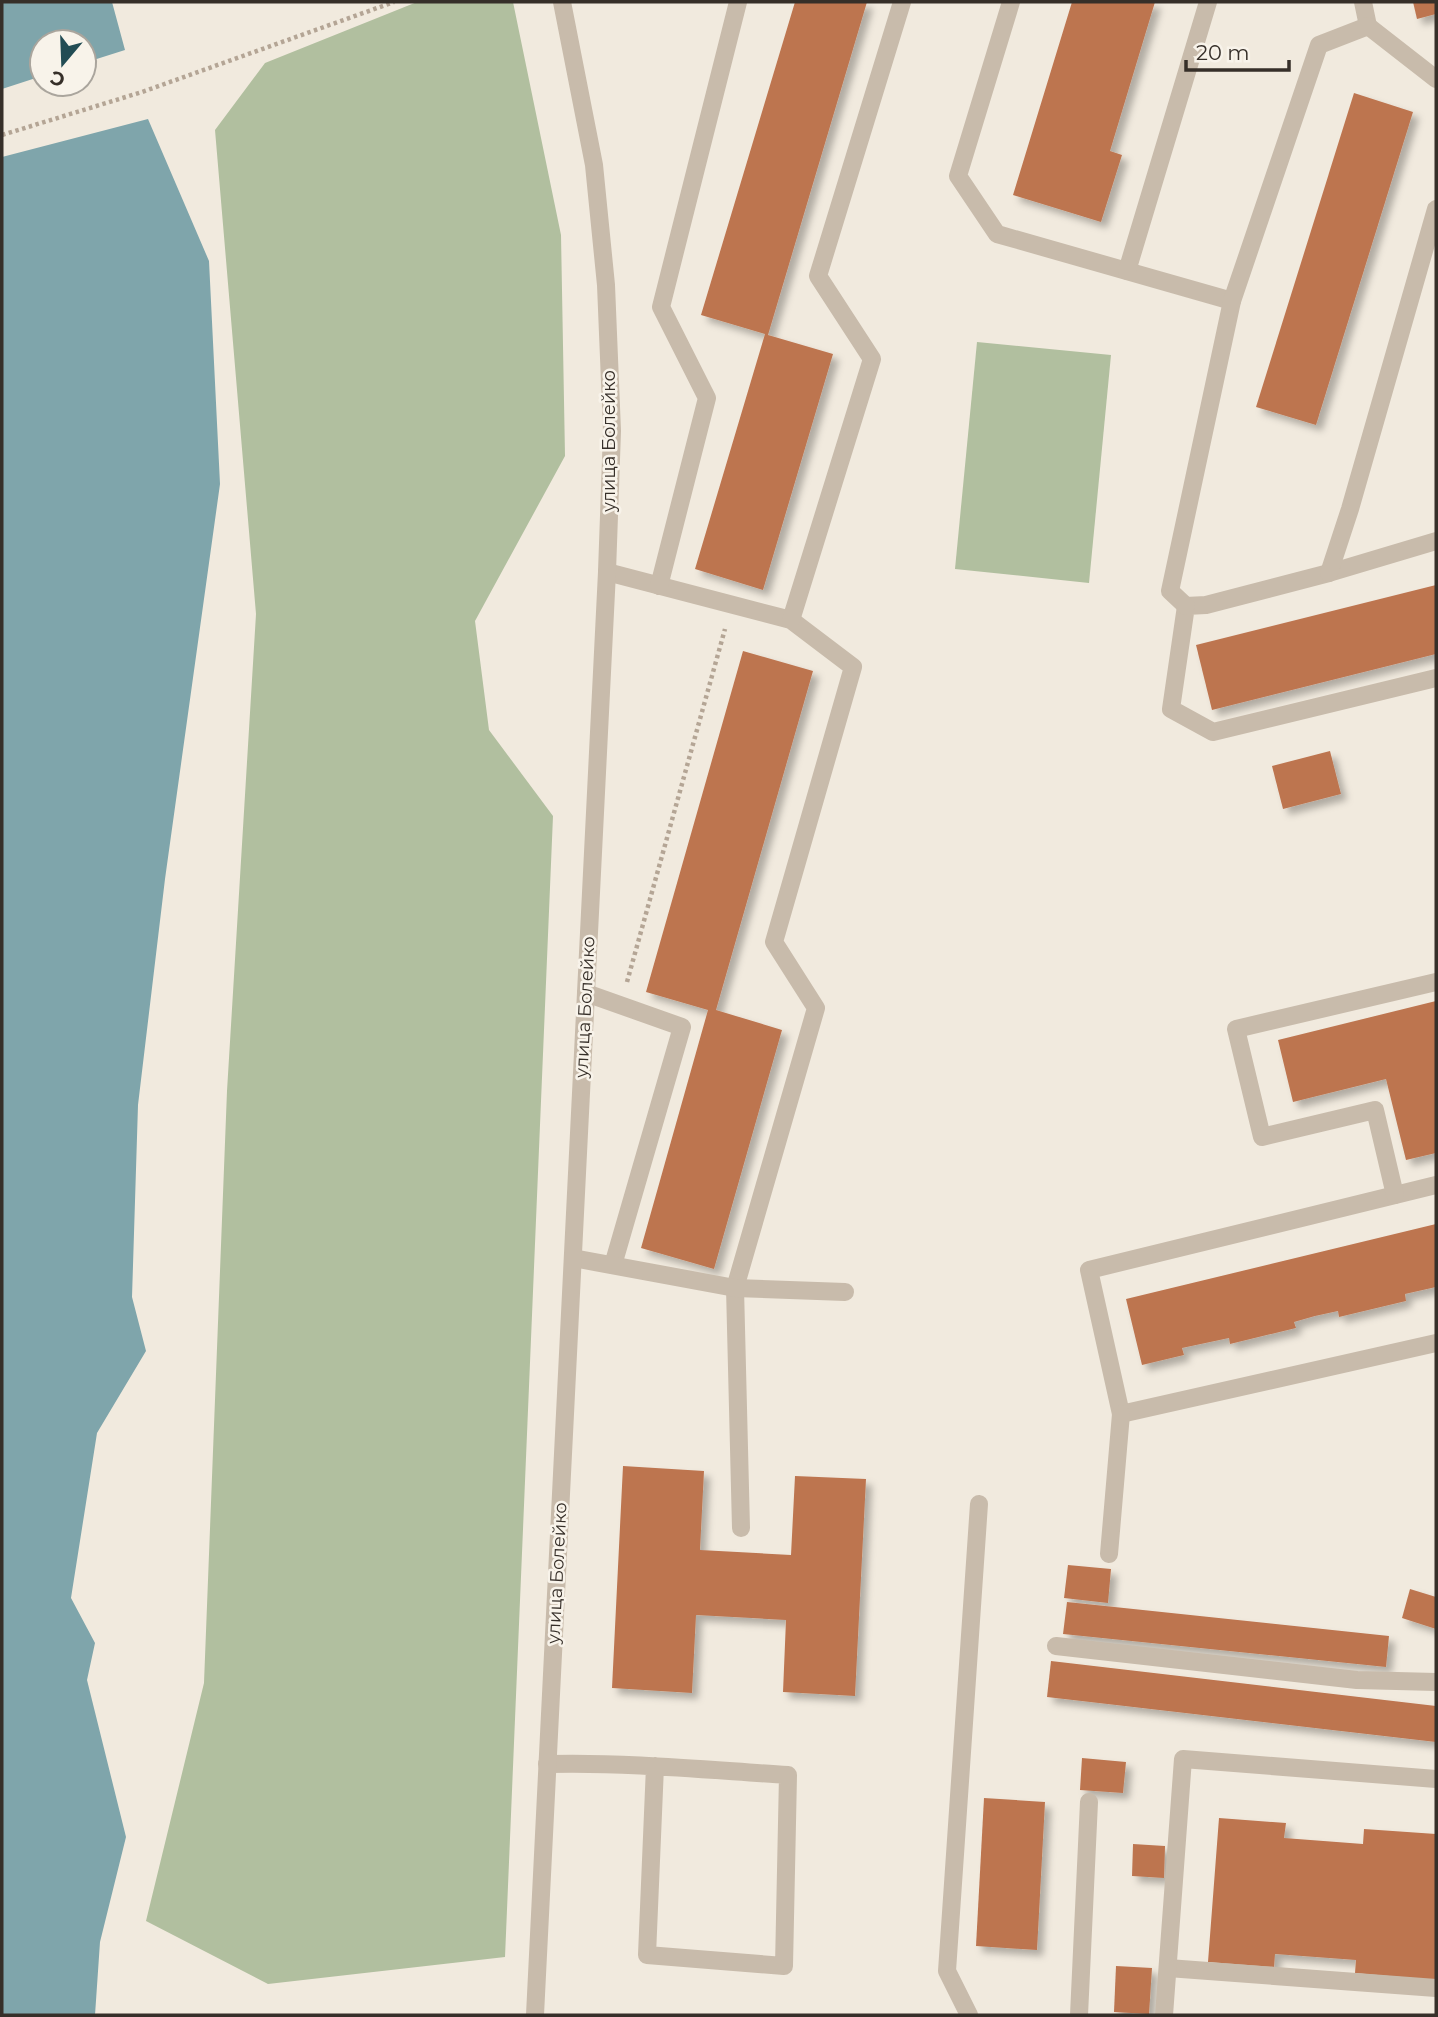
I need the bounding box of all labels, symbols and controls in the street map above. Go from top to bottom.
north arrow [28,28,98,98]
scale bar [1186,28,1289,72]
text: 20 m [1196,40,1250,65]
text: С [47,65,68,92]
street label: улица Болейко [598,370,620,513]
street label: улица Болейко [570,936,600,1079]
street label: улица Болейко [542,1502,572,1645]

